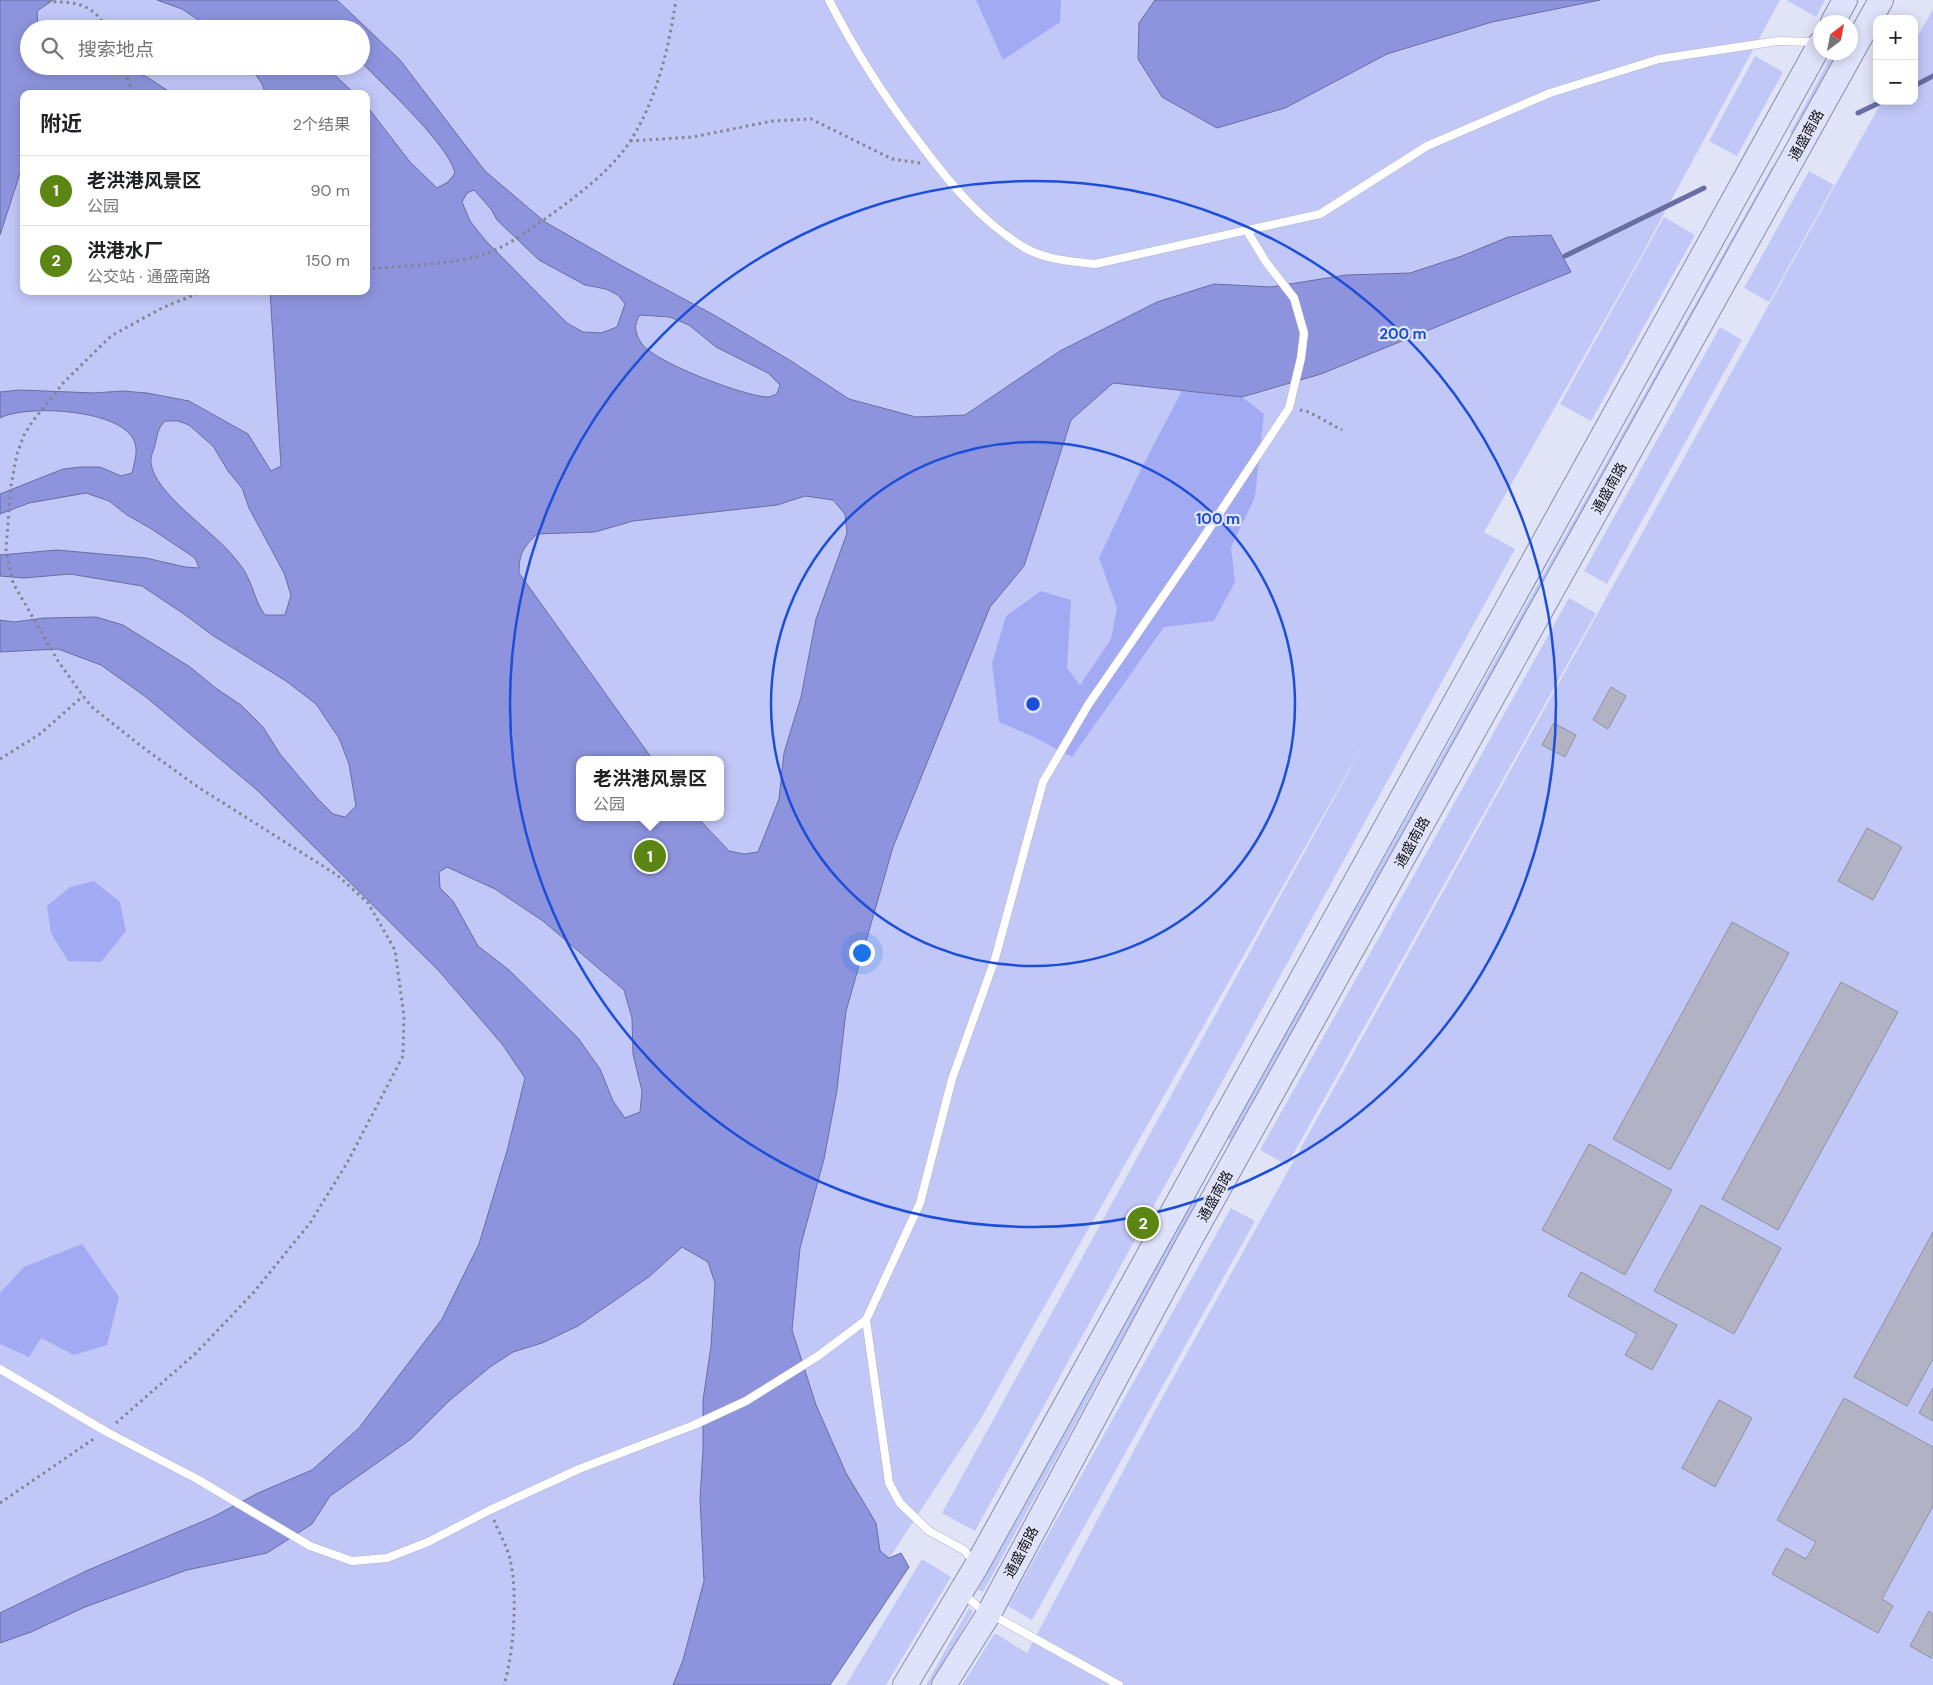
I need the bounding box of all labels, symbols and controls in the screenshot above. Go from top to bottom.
north arrow [1813,15,1858,60]
map controls [1873,15,1918,105]
button: + [1873,15,1918,60]
search box [20,20,370,75]
icon: search [38,34,66,62]
text: 搜索地点 [78,37,154,62]
button: − [1873,60,1918,105]
street label: 通盛南路 [1785,106,1827,164]
text: 附近 [40,110,82,138]
text: 2个结果 [293,114,350,135]
text: 老洪港风景区 [87,168,201,193]
text: 1 [53,180,59,201]
text: 90 m [310,180,350,201]
text: 公园 [87,196,119,217]
text: 洪港水厂 [87,238,163,263]
text: 2 [51,250,61,271]
text: 150 m [306,250,350,271]
text: 公交站 · 通盛南路 [87,266,211,287]
text: 200 m [1379,324,1427,344]
street label: 通盛南路 [1588,459,1630,517]
text: 100 m [1196,509,1240,529]
centre of rings [1024,695,1042,713]
popup [576,756,724,821]
text: 老洪港风景区 [593,766,707,791]
text: 公园 [593,794,625,815]
street label: 通盛南路 [1391,813,1433,871]
pin: 1 [634,837,666,875]
your location [849,940,875,966]
street label: 通盛南路 [1194,1167,1236,1225]
pin: 2 [1127,1204,1159,1242]
street label: 通盛南路 [1000,1523,1042,1581]

